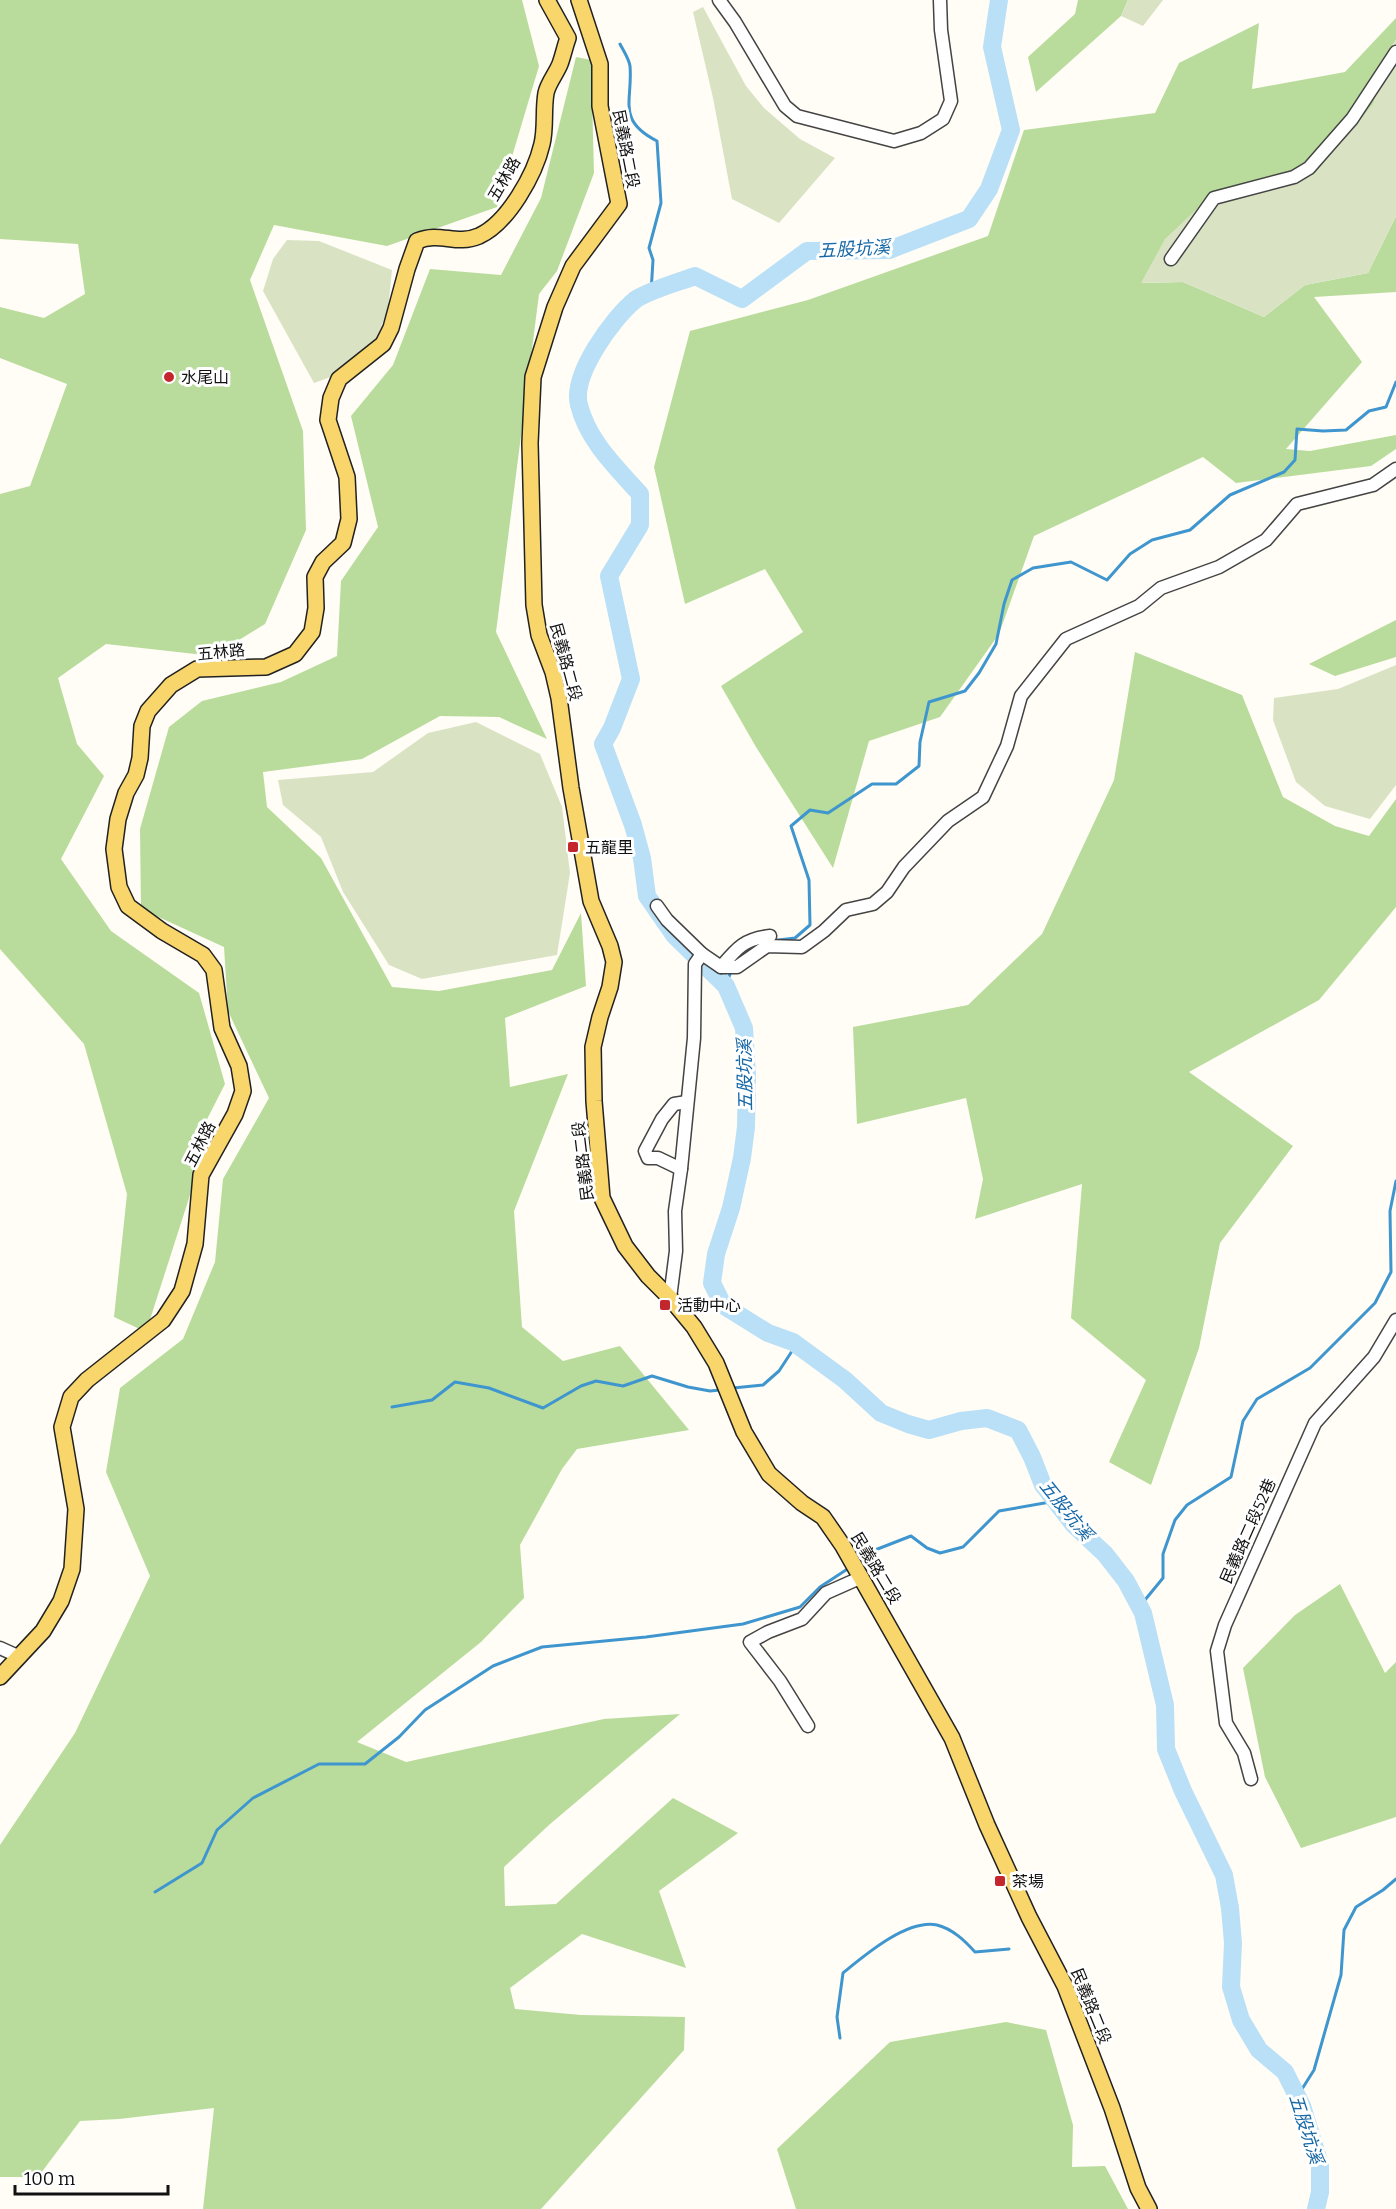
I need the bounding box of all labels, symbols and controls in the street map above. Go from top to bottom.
street label: 民義路二段 [609,108,643,190]
street label: 五林路 [484,153,524,205]
water label: 五股坑溪 [817,236,894,262]
place label: 水尾山 [181,368,229,387]
marker: 水尾山 [162,370,176,384]
street label: 民義路二段 [546,621,586,703]
street label: 五林路 [196,640,246,664]
place label: 五龍里 [585,838,633,857]
marker: 五龍里 [566,840,580,854]
water label: 五股坑溪 [733,1036,757,1111]
street label: 五林路 [181,1118,219,1170]
street label: 民義路二段 [569,1120,597,1202]
place label: 活動中心 [677,1296,741,1315]
marker: 活動中心 [658,1298,672,1312]
water label: 五股坑溪 [1035,1475,1099,1547]
street label: 民義路二段52巷 [1216,1476,1280,1586]
street label: 民義路二段 [847,1529,905,1607]
place label: 茶場 [1012,1872,1044,1891]
marker: 茶場 [993,1874,1007,1888]
street label: 民義路二段 [1067,1965,1115,2047]
water label: 五股坑溪 [1284,2091,1329,2169]
scale bar [15,2158,168,2196]
text: 100 m [24,2168,75,2190]

